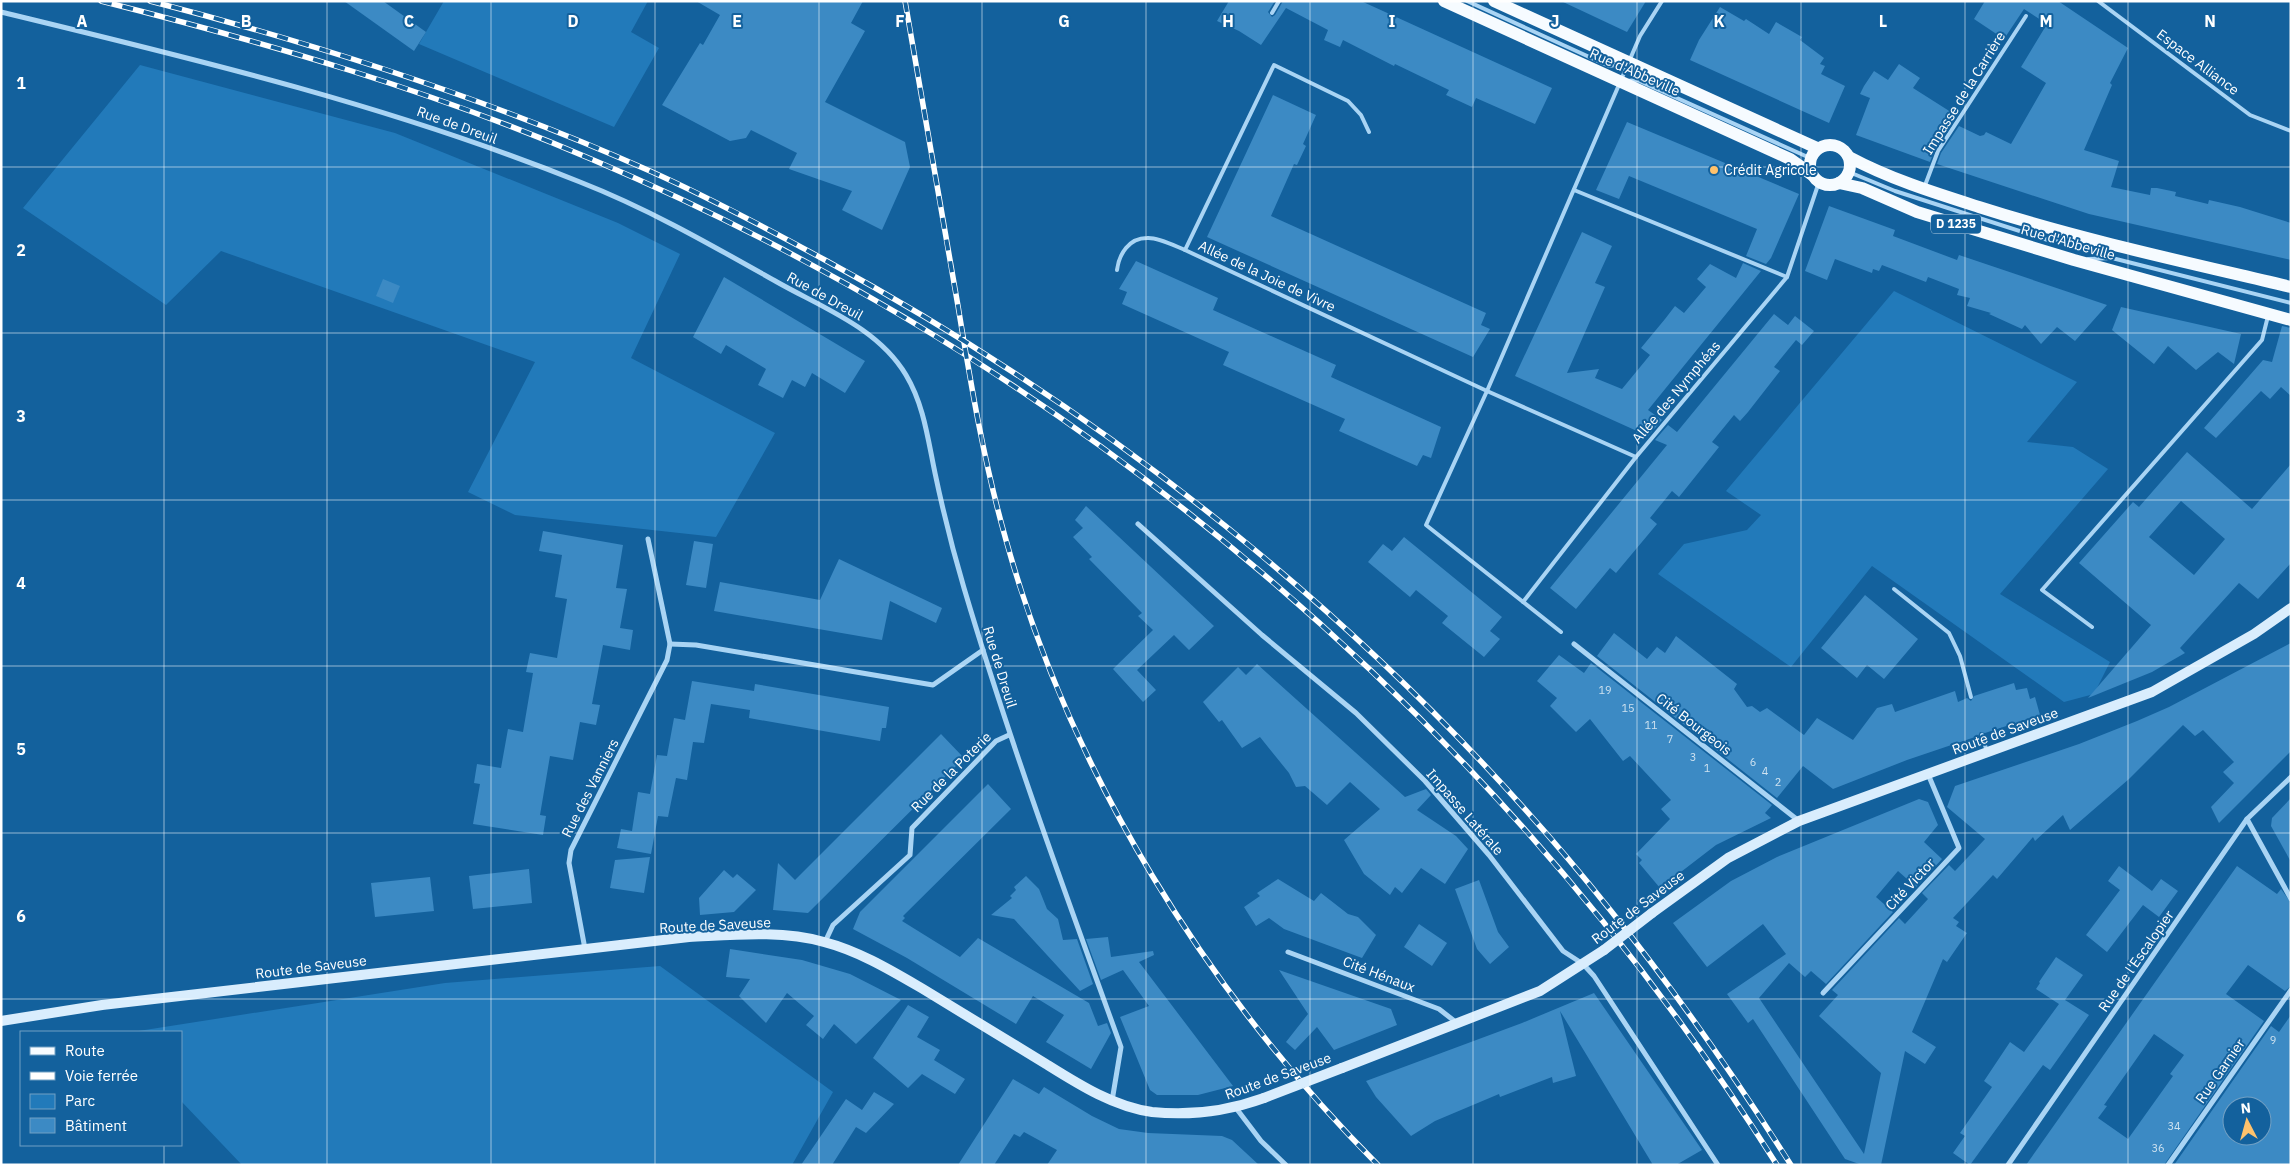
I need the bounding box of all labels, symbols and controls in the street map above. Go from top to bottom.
text: A [77,11,88,31]
text: B [241,11,252,31]
text: C [404,11,414,31]
text: D [567,11,579,31]
text: E [732,11,742,31]
text: F [895,11,905,31]
text: G [1058,11,1070,31]
text: H [1222,11,1234,31]
text: I [1389,11,1396,31]
text: J [1551,11,1559,31]
text: K [1713,11,1725,31]
text: L [1879,11,1887,31]
text: M [2039,11,2053,31]
text: N [2204,11,2216,31]
street label: Espace Alliance [2153,25,2243,99]
street label: Impasse de la Carrière [1919,28,2009,158]
street label: Rue d'Abbeville [1587,44,1683,100]
text: 1 [16,73,26,93]
street label: Rue de Dreuil [414,102,500,148]
place label: Crédit Agricole [1724,161,1817,179]
marker: Crédit Agricole [1708,164,1720,176]
road number: D 1235 [1931,214,1981,233]
street label: Rue d'Abbeville [2019,220,2117,264]
street label: Allée de la Joie de Vivre [1196,236,1339,316]
text: 2 [16,240,26,260]
street label: Rue de Dreuil [784,268,866,324]
street label: Allée des Nymphéas [1628,337,1724,447]
text: 3 [16,406,26,426]
text: 4 [16,573,26,593]
street label: Rue de Dreuil [979,624,1021,710]
house number: 19 [1598,683,1612,697]
street label: Cité Bourgeois [1653,689,1736,759]
house number: 15 [1621,701,1635,715]
street label: Route de Saveuse [1949,703,2061,759]
house number: 11 [1644,718,1658,732]
street label: Rue de la Poterie [907,728,995,816]
house number: 7 [1667,732,1673,746]
street label: Rue des Vanniers [557,735,623,840]
text: 5 [16,739,26,759]
house number: 3 [1690,750,1696,764]
house number: 6 [1750,755,1756,769]
house number: 1 [1704,761,1711,775]
house number: 4 [1762,764,1769,778]
street label: Impasse Latérale [1422,765,1508,859]
house number: 2 [1775,775,1781,789]
street label: Cité Victor [1881,854,1939,914]
street label: Route de Saveuse [1588,866,1688,948]
text: 6 [16,906,26,926]
street label: Rue de l'Escalopier [2094,907,2178,1015]
street label: Route de Saveuse [659,913,772,937]
street label: Route de Saveuse [254,951,368,983]
street label: Cité Hénaux [1340,952,1418,996]
legend [20,1031,182,1146]
house number: 9 [2270,1033,2276,1047]
street label: Rue Garnier [2191,1035,2249,1107]
text: Route [65,1041,105,1060]
street label: Route de Saveuse [1222,1048,1334,1104]
text: Voie ferrée [65,1066,138,1085]
text: Parc [65,1091,95,1110]
north arrow [2222,1096,2272,1146]
text: N [2240,1099,2252,1118]
text: Bâtiment [65,1116,127,1135]
house number: 34 [2167,1119,2181,1133]
house number: 36 [2151,1141,2165,1155]

